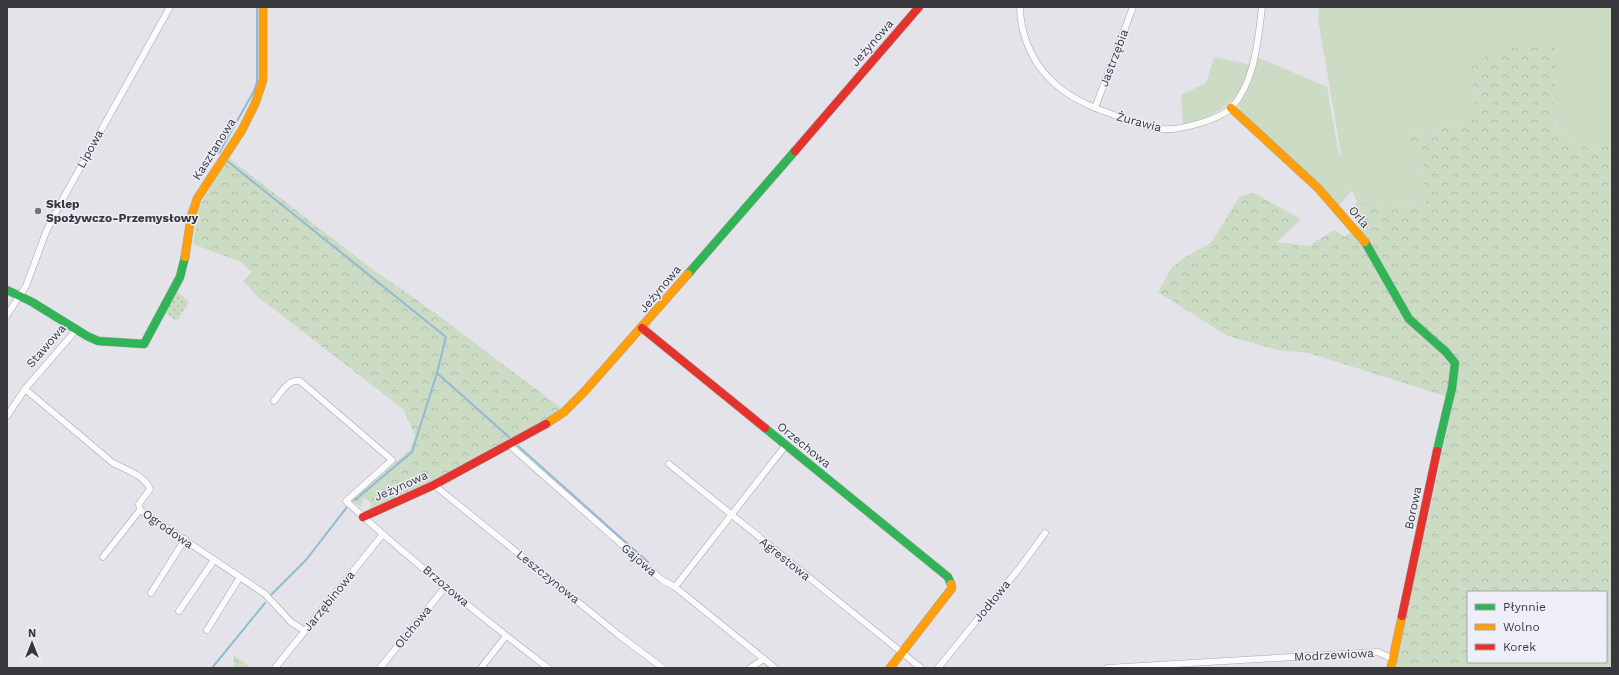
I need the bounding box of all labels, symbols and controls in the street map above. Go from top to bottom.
street label: Jeżynowa [848,17,896,69]
street label: Jastrzębia [1097,27,1131,89]
street label: Żurawia [1115,109,1163,135]
street label: Kasztanowa [189,115,239,182]
street label: Lipowa [74,127,106,171]
place label: Sklep Spożywczo-Przemysłowy [46,197,199,225]
street label: Orla [1346,203,1372,231]
marker: Sklep Spożywczo-Przemysłowy [33,206,43,216]
street label: Jeżynowa [636,262,684,315]
street label: Stawowa [23,321,69,371]
street label: Orzechowa [774,419,834,471]
street label: Jeżynowa [372,468,430,504]
street label: Borowa [1402,485,1424,531]
street label: Ogrodowa [140,506,196,552]
street label: Agrestowa [757,534,813,584]
street label: Gajowa [618,541,660,579]
street label: Leszczynowa [514,547,582,607]
street label: Brzozowa [420,563,472,610]
street label: Jarzębinowa [300,568,358,634]
street label: Jodłowa [971,577,1013,625]
legend [1467,591,1607,663]
text: Płynnie [1503,600,1546,614]
street label: Olchowa [392,603,434,651]
text: Wolno [1503,620,1540,634]
north arrow [12,623,52,663]
text: N [28,627,36,640]
text: Korek [1503,640,1536,654]
street label: Modrzewiowa [1294,646,1374,664]

